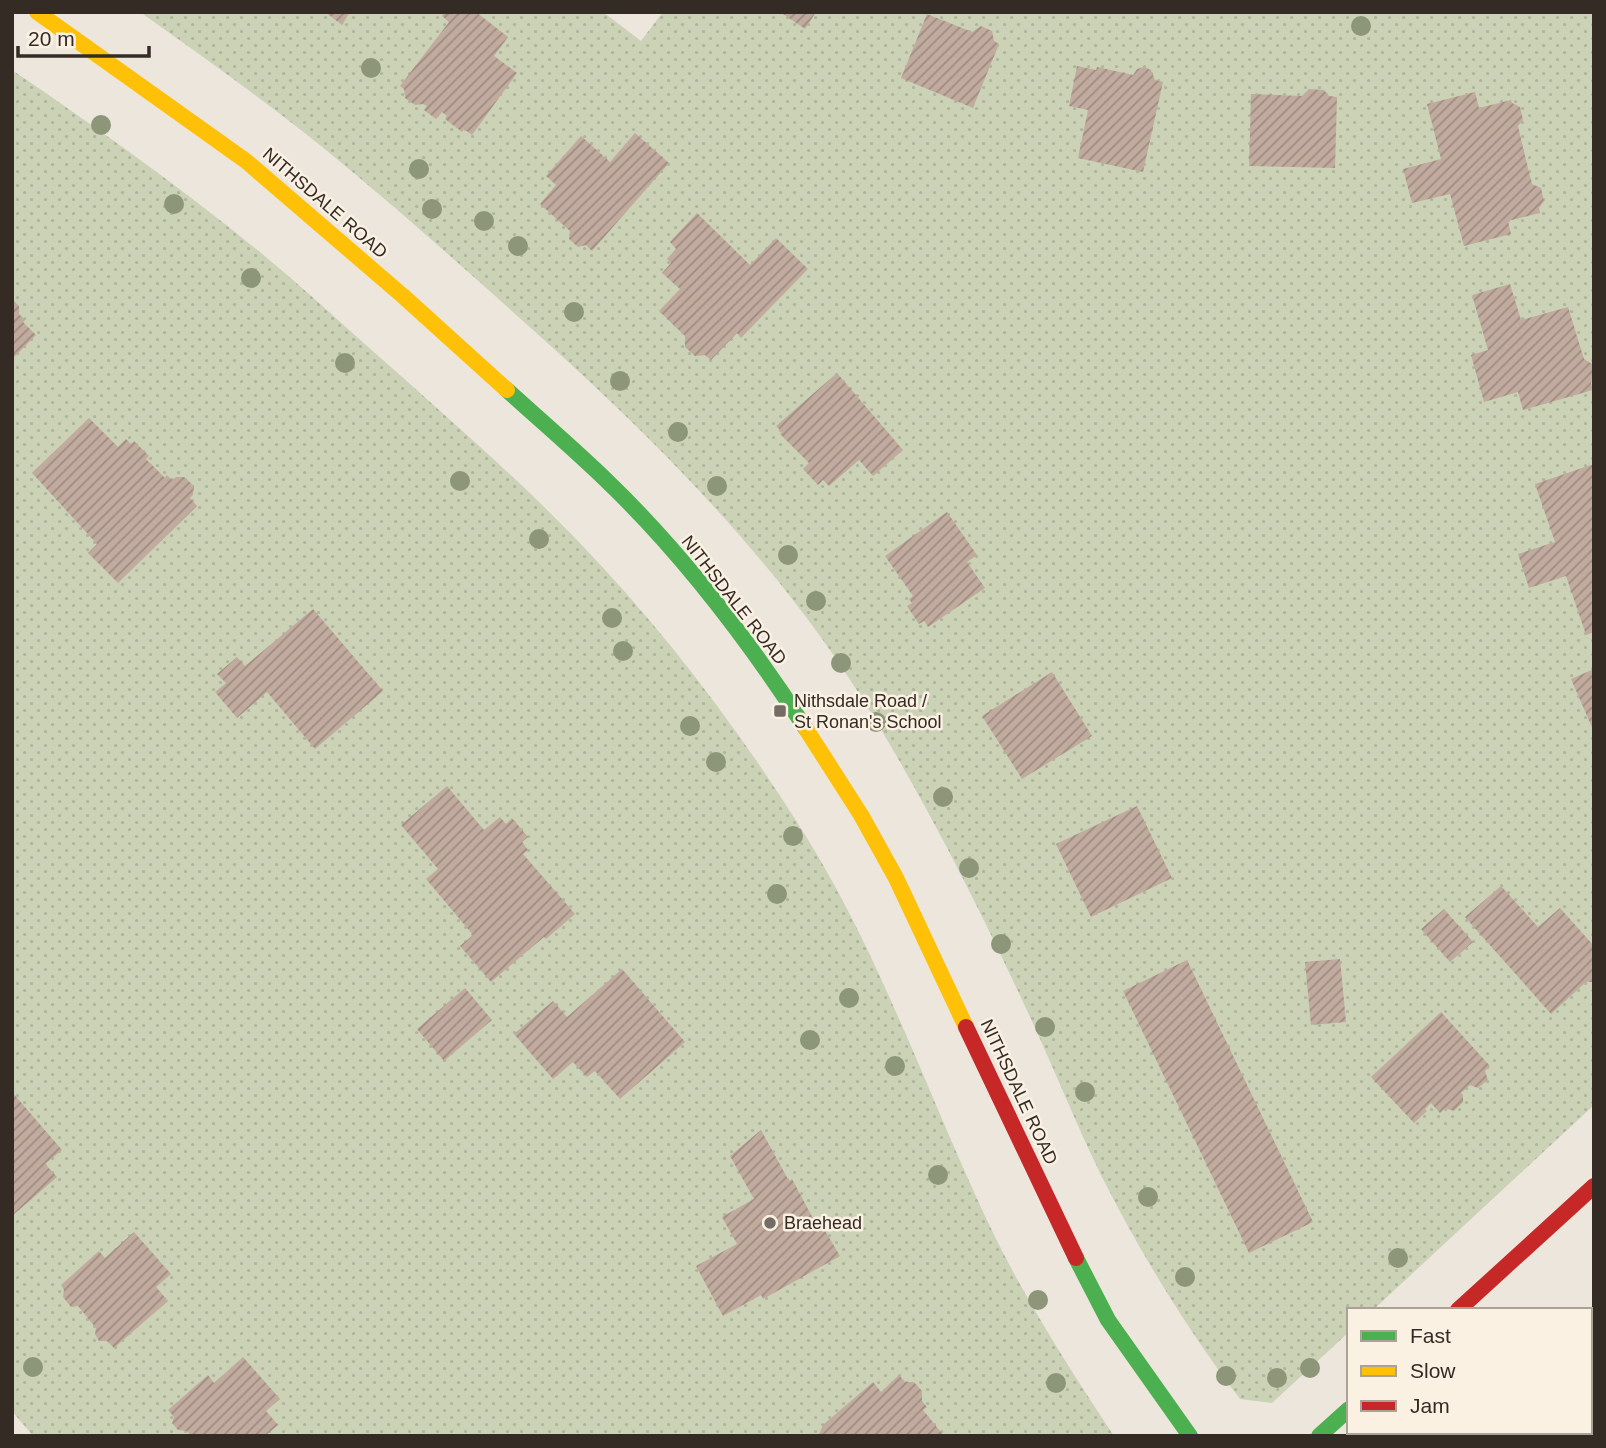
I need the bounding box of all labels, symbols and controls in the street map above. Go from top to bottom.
scale bar [18,14,149,58]
text: 20 m [28,27,75,50]
street label: NITHSDALE ROAD [259,144,391,262]
street label: NITHSDALE ROAD [677,532,791,668]
place label: Nithsdale Road / St Ronan's School [794,691,942,732]
marker: Nithsdale Road / St Ronan's School [772,703,788,719]
street label: NITHSDALE ROAD [977,1016,1061,1168]
place label: Braehead [784,1213,862,1233]
marker: Braehead [762,1215,778,1231]
legend [1347,1308,1592,1434]
text: Fast [1410,1324,1451,1347]
text: Slow [1410,1359,1456,1382]
text: Jam [1410,1394,1450,1417]

